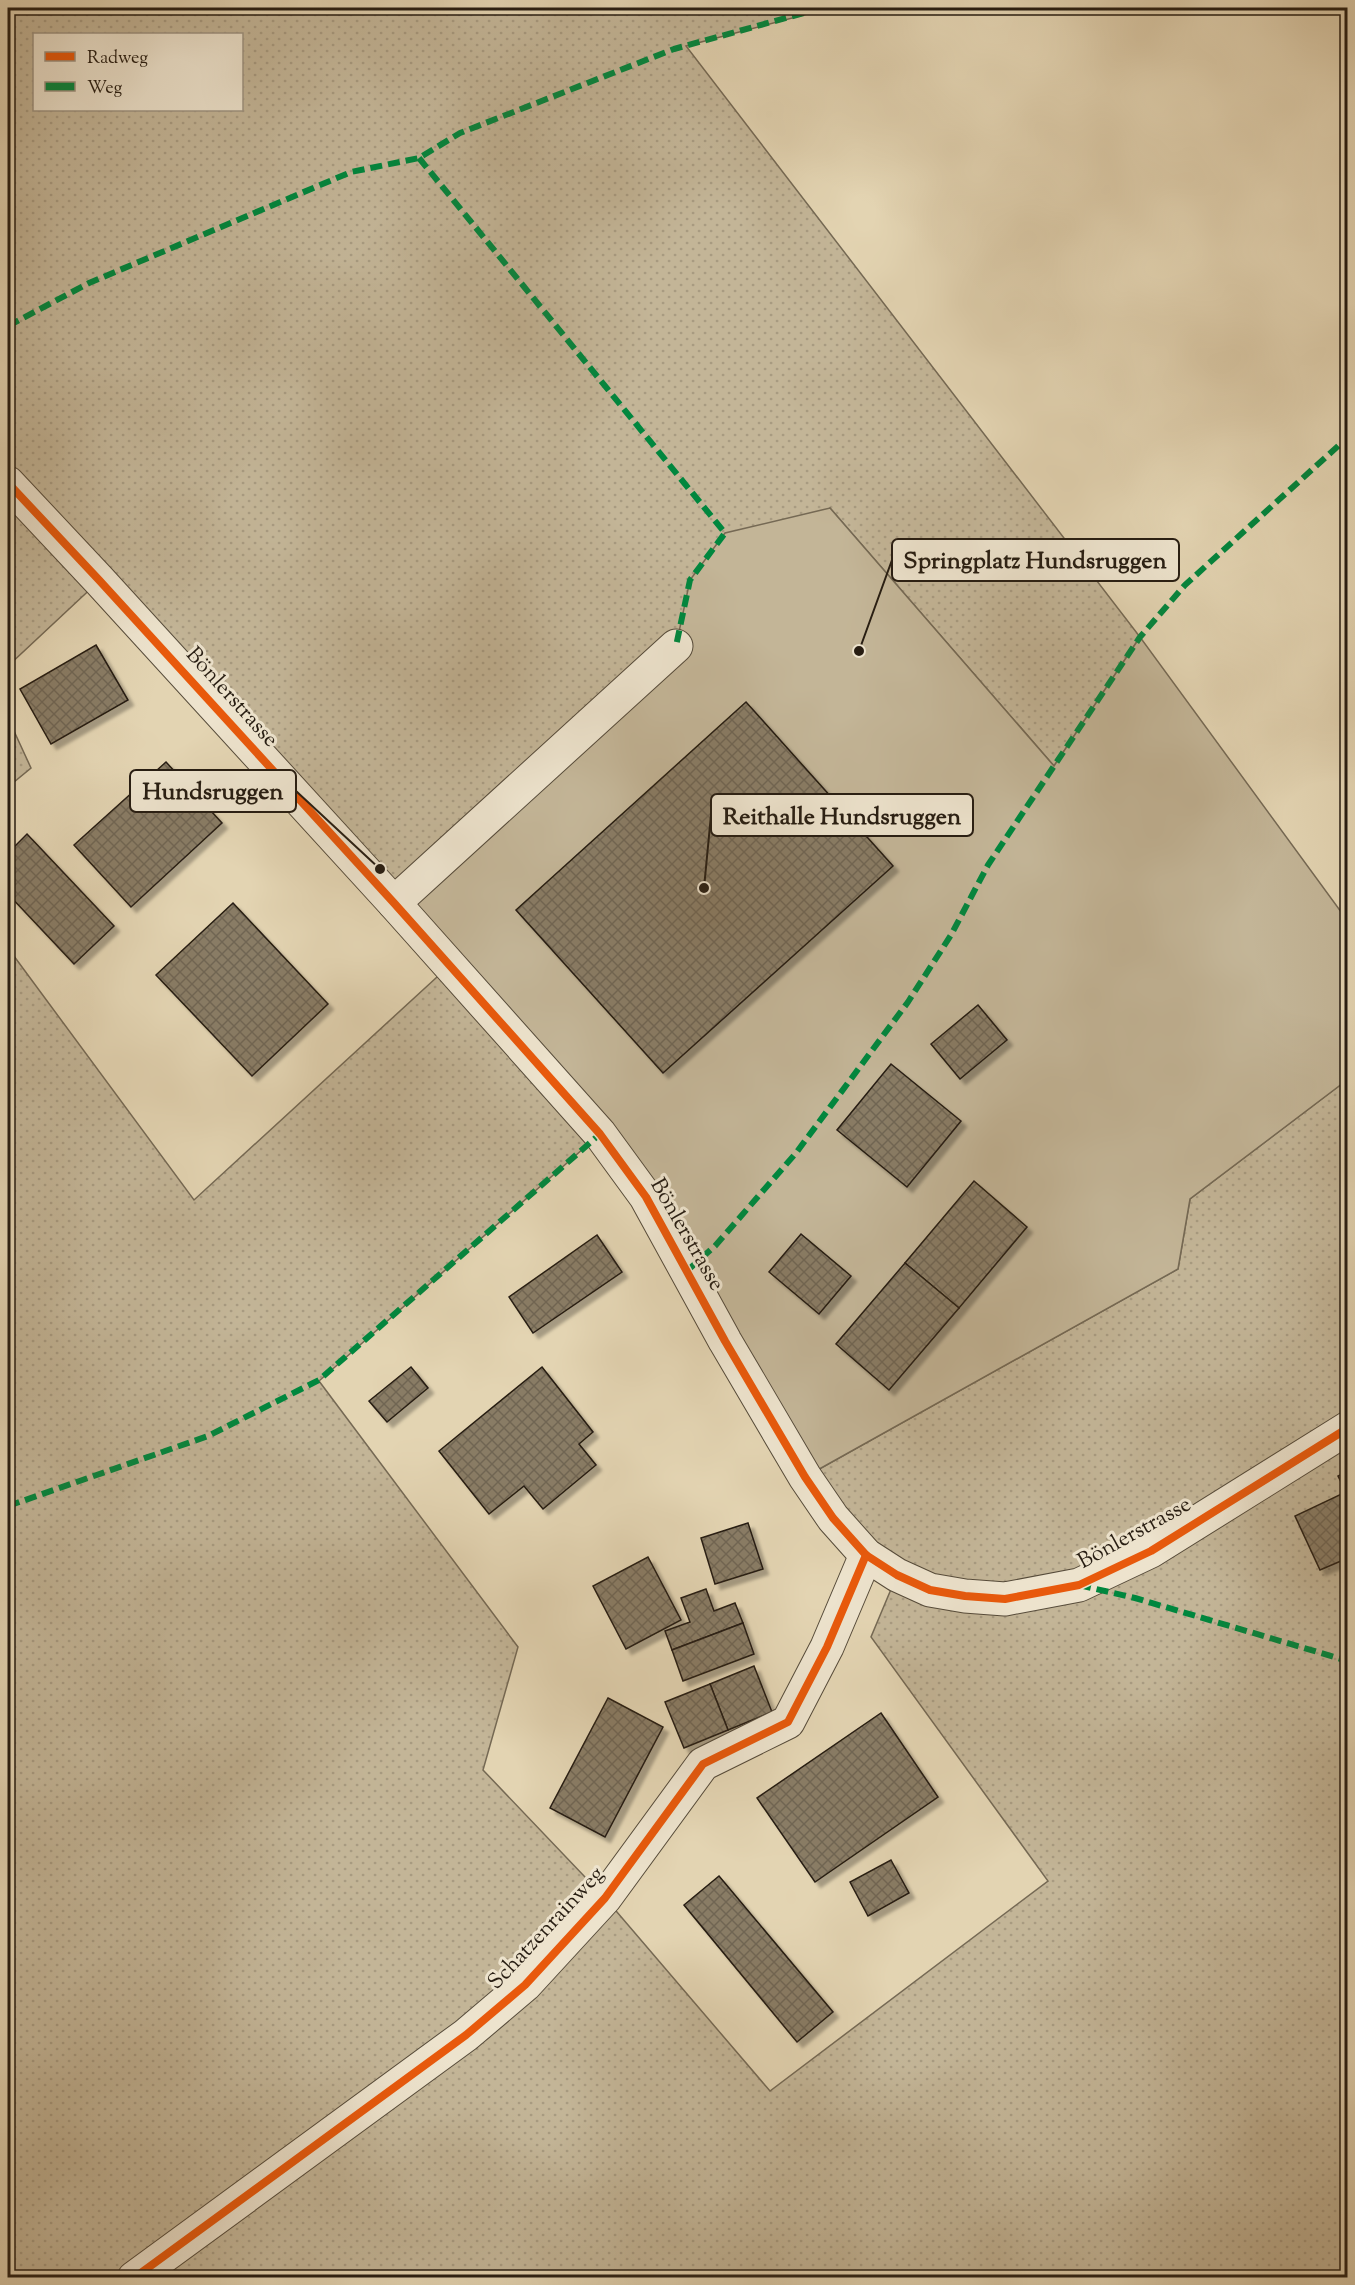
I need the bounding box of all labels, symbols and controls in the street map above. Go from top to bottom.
legend [33,33,243,111]
text: Radweg [87,46,148,72]
text: Weg [87,76,123,102]
callout: Springplatz Hundsruggen [892,539,1179,581]
text: Springplatz Hundsruggen [903,545,1167,579]
street label: Bönlerstrasse [177,641,285,755]
callout: Hundsruggen [130,770,296,812]
text: Hundsruggen [142,776,284,810]
callout: Reithalle Hundsruggen [711,794,973,836]
text: Reithalle Hundsruggen [723,801,962,835]
street label: Bönlerstrasse [641,1173,731,1297]
street label: Bönlerstrasse [1072,1490,1198,1578]
street label: Schatzenrainweg [481,1860,613,1998]

